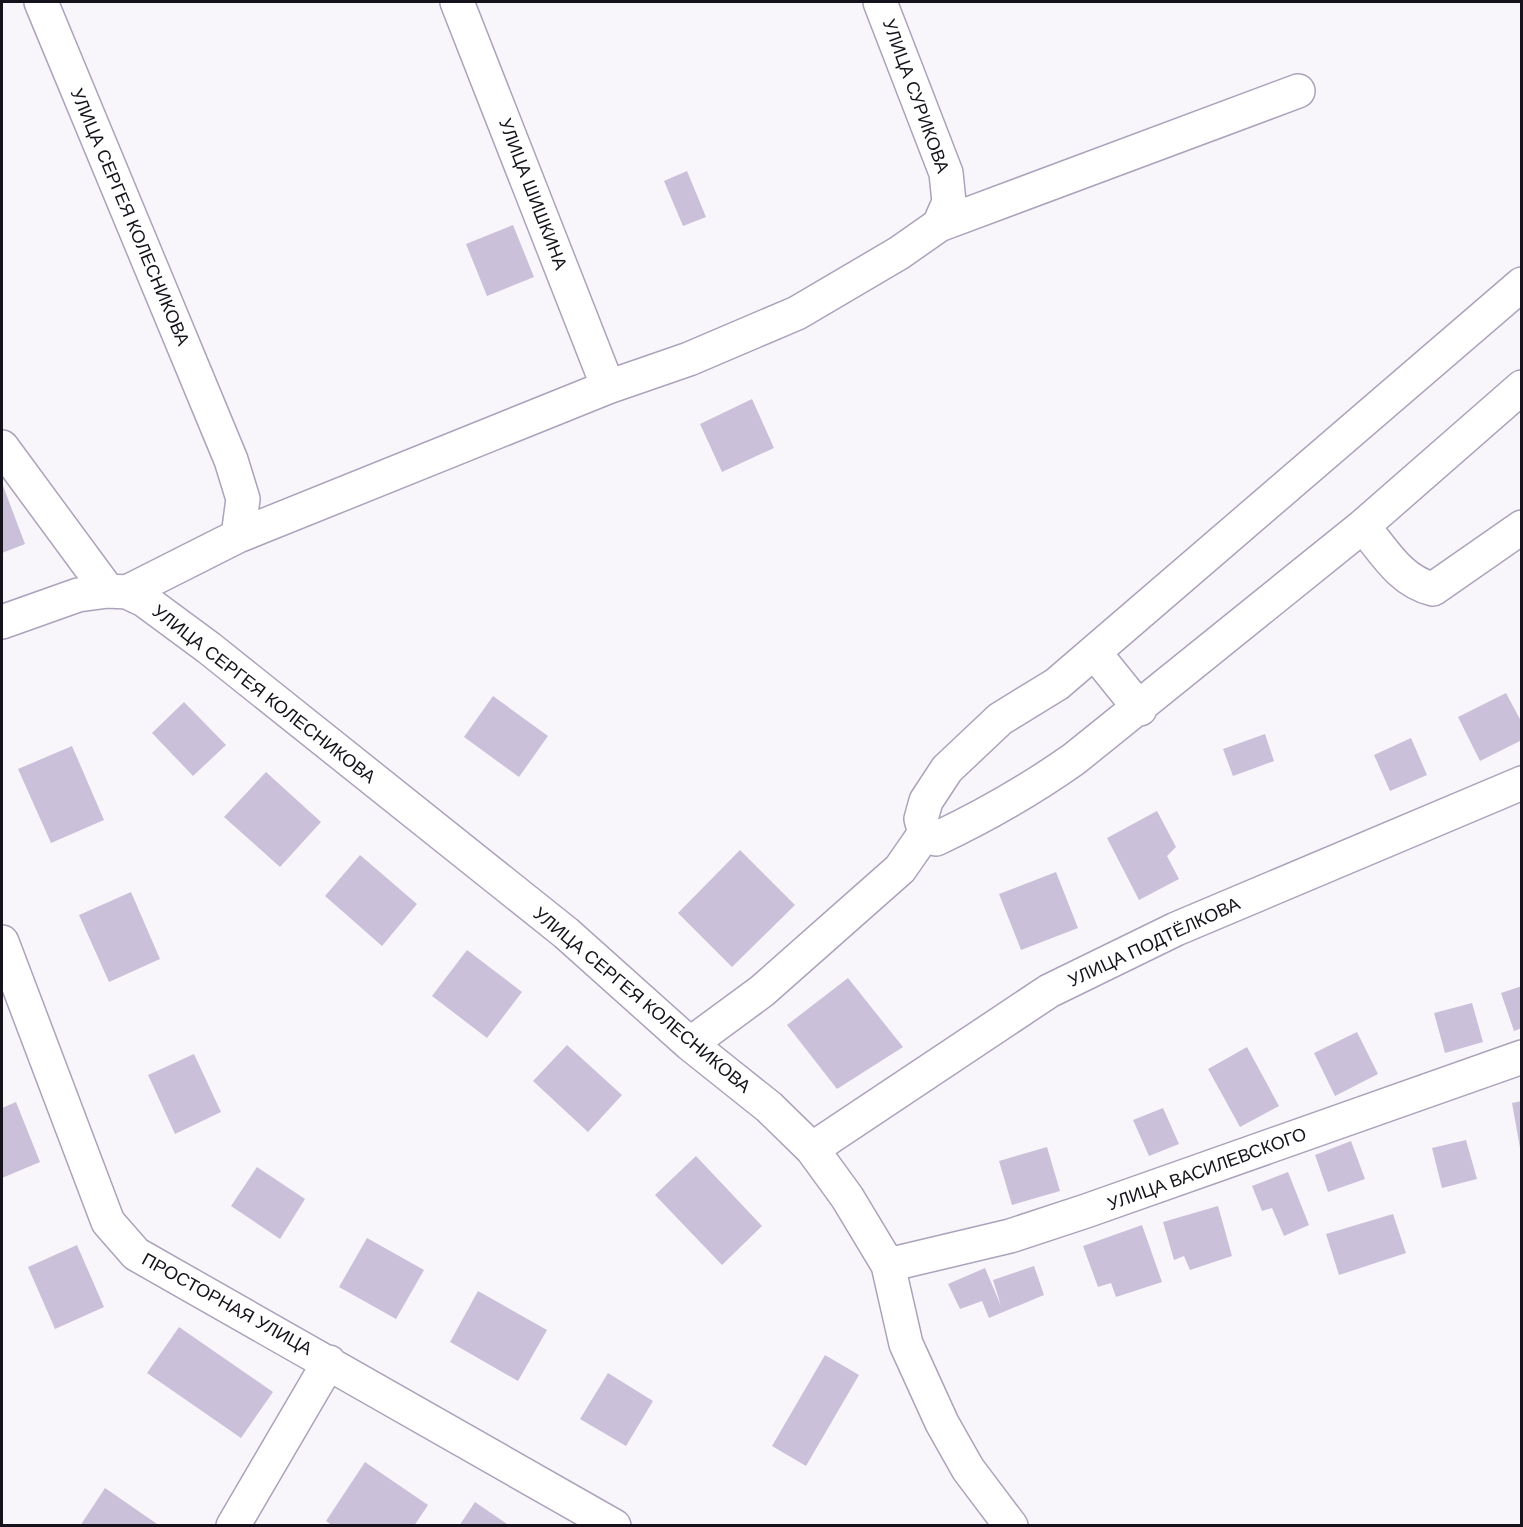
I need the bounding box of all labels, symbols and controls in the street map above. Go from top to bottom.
street label: УЛИЦА СУРИКОВА [879,16,953,176]
street label: УЛИЦА СЕРГЕЯ КОЛЕСНИКОВА [67,86,193,348]
street label: УЛИЦА ШИШКИНА [495,116,571,272]
street label: УЛИЦА СЕРГЕЯ КОЛЕСНИКОВА [149,601,379,787]
street label: УЛИЦА ПОДТЁЛКОВА [1065,893,1243,991]
street label: УЛИЦА СЕРГЕЯ КОЛЕСНИКОВА [529,903,755,1097]
street label: УЛИЦА ВАСИЛЕВСКОГО [1105,1124,1309,1214]
street label: ПРОСТОРНАЯ УЛИЦА [139,1249,315,1359]

